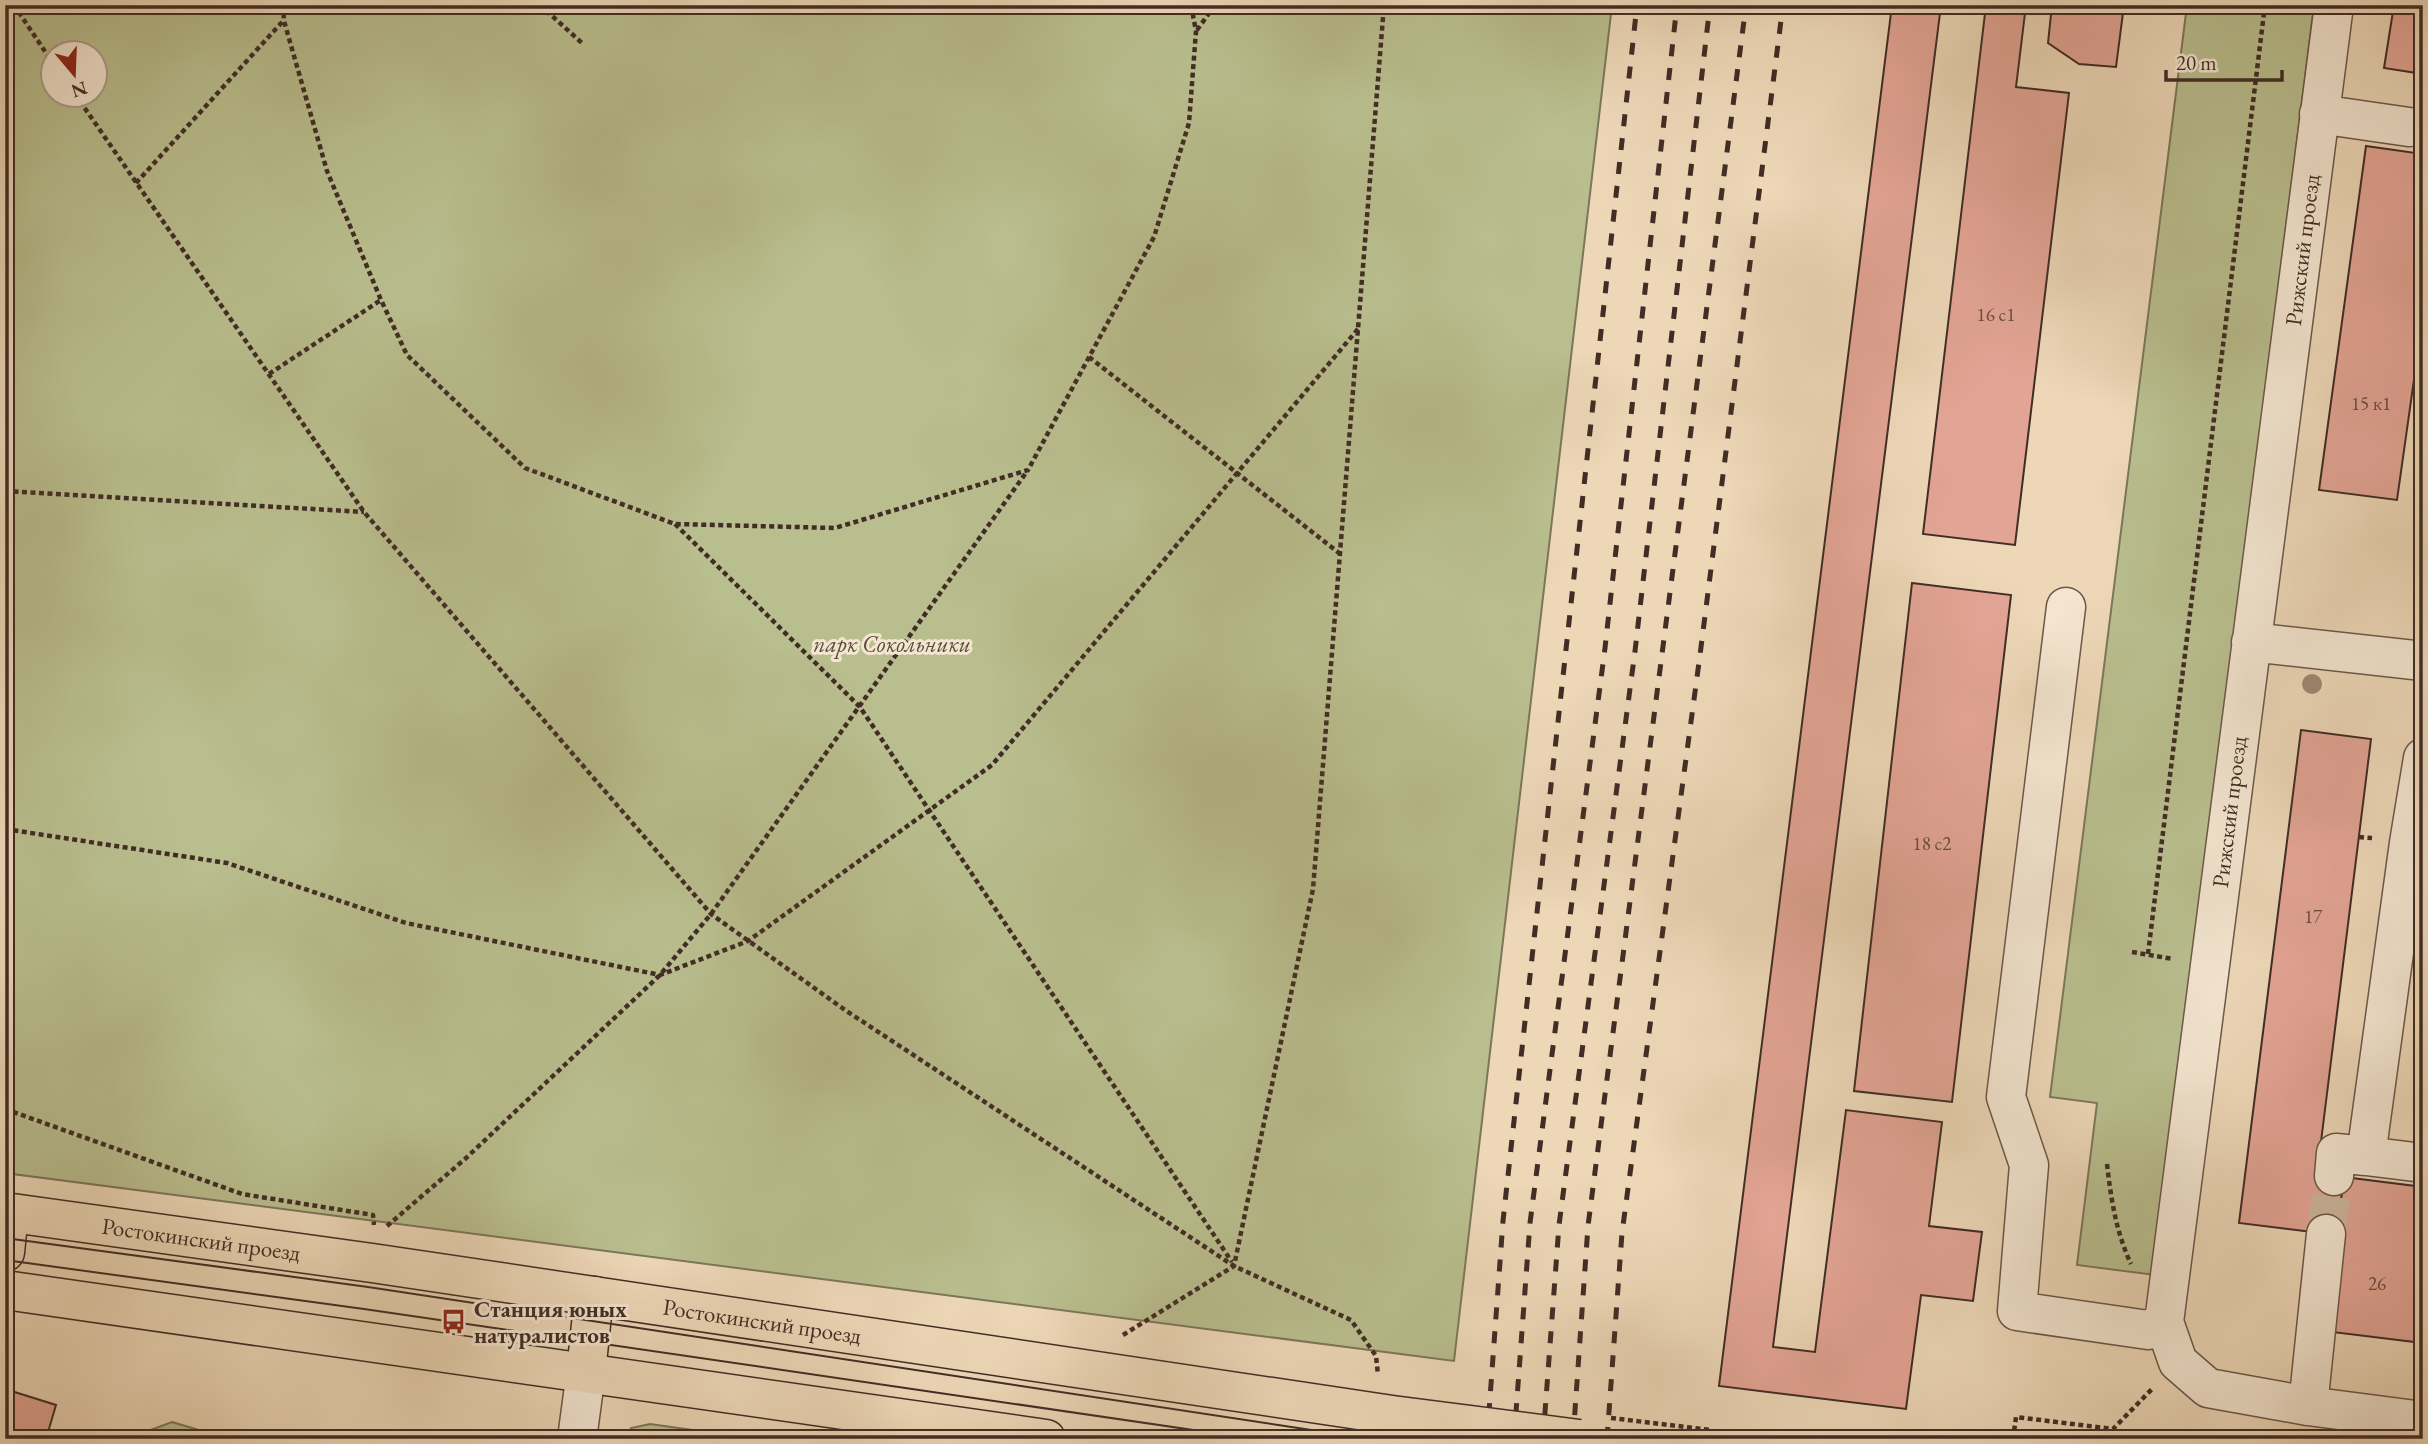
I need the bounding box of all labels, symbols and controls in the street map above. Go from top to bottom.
north arrow [38,38,108,108]
scale bar [2166,38,2281,82]
text: 20 m [2176,49,2217,76]
text: N [67,75,91,104]
street label: Рижский проезд [2278,172,2326,327]
house number: 16 с1 [1977,302,2015,327]
house number: 15 к1 [2351,391,2391,416]
park label: парк Сокольники [813,629,971,659]
street label: Рижский проезд [2205,734,2253,889]
house number: 18 с2 [1913,831,1951,856]
house number: 17 [2304,904,2323,929]
street label: Ростокинский проезд [100,1211,303,1268]
house number: 26 [2368,1271,2386,1296]
street label: Ростокинский проезд [661,1292,864,1351]
place label: Станция юных натуралистов [474,1294,627,1350]
bus stop icon: Станция юных натуралистов [440,1308,468,1336]

